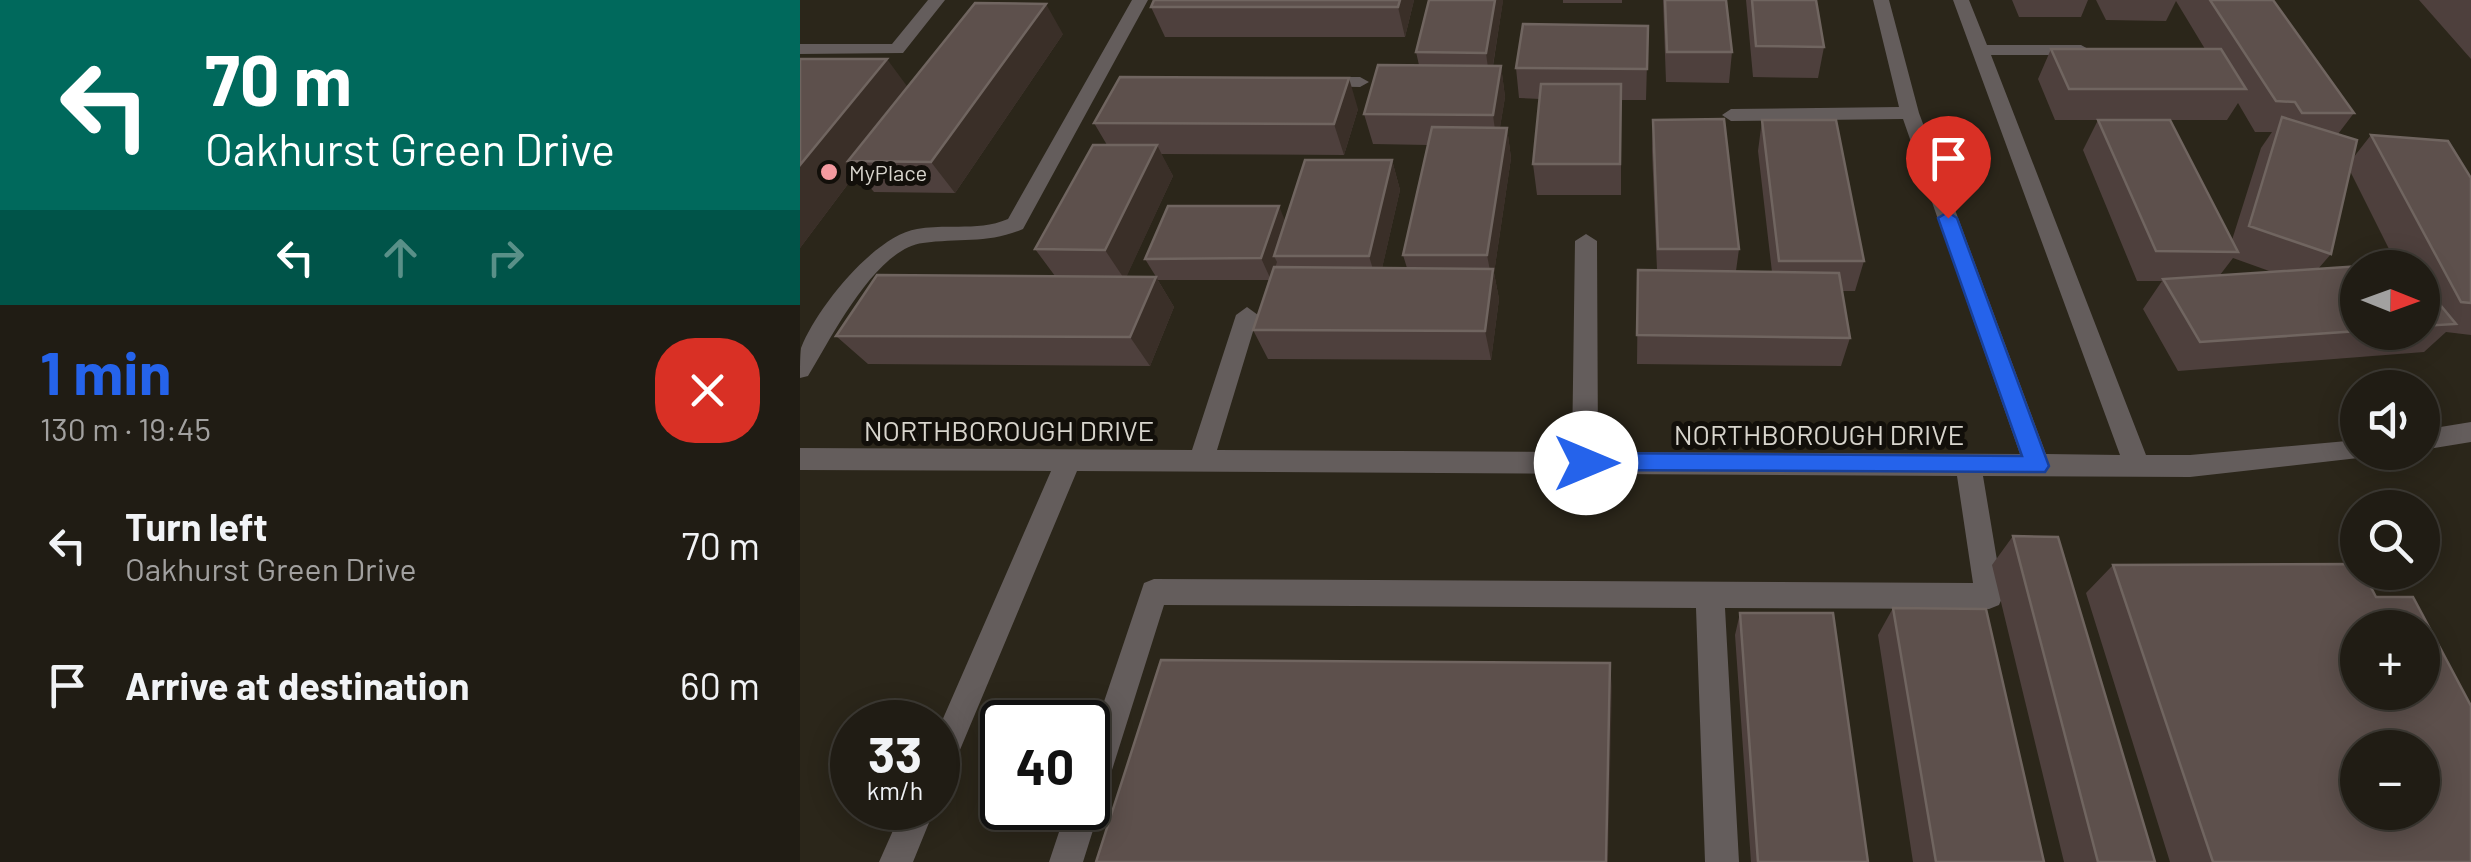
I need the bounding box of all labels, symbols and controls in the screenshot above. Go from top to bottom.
text: 70 m [205,36,352,120]
icon: left [40,40,170,170]
pin [1906,116,1991,219]
text: Oakhurst Green Drive [205,121,615,175]
icon: arrive [1921,131,1976,186]
place label: MyPlace [849,159,927,185]
marker: MyPlace [818,161,840,183]
icon: left [268,230,323,285]
icon: ahead [373,230,428,285]
icon: right [478,230,533,285]
north arrow [2340,250,2440,350]
map controls [2340,250,2440,830]
text: 1 min [40,335,171,407]
button: close [655,338,760,443]
button: sound [2340,370,2440,470]
text: 130 m · 19:45 [40,409,211,447]
position arrow [1534,411,1638,515]
street label: NORTHBOROUGH DRIVE [864,413,1154,447]
street label: NORTHBOROUGH DRIVE [1674,417,1964,451]
button: search [2340,490,2440,590]
text: Turn left [125,503,268,549]
icon: left [40,518,95,573]
text: 70 m [682,522,760,568]
text: Oakhurst Green Drive [125,549,417,587]
button: + [2340,610,2440,710]
icon: arrive [40,658,95,713]
text: Arrive at destination [125,662,470,708]
text: 60 m [680,662,760,708]
speed limit sign: 40 [980,700,1110,830]
text: 33 [868,723,922,783]
button: − [2340,730,2440,830]
text: km/h [867,775,923,805]

